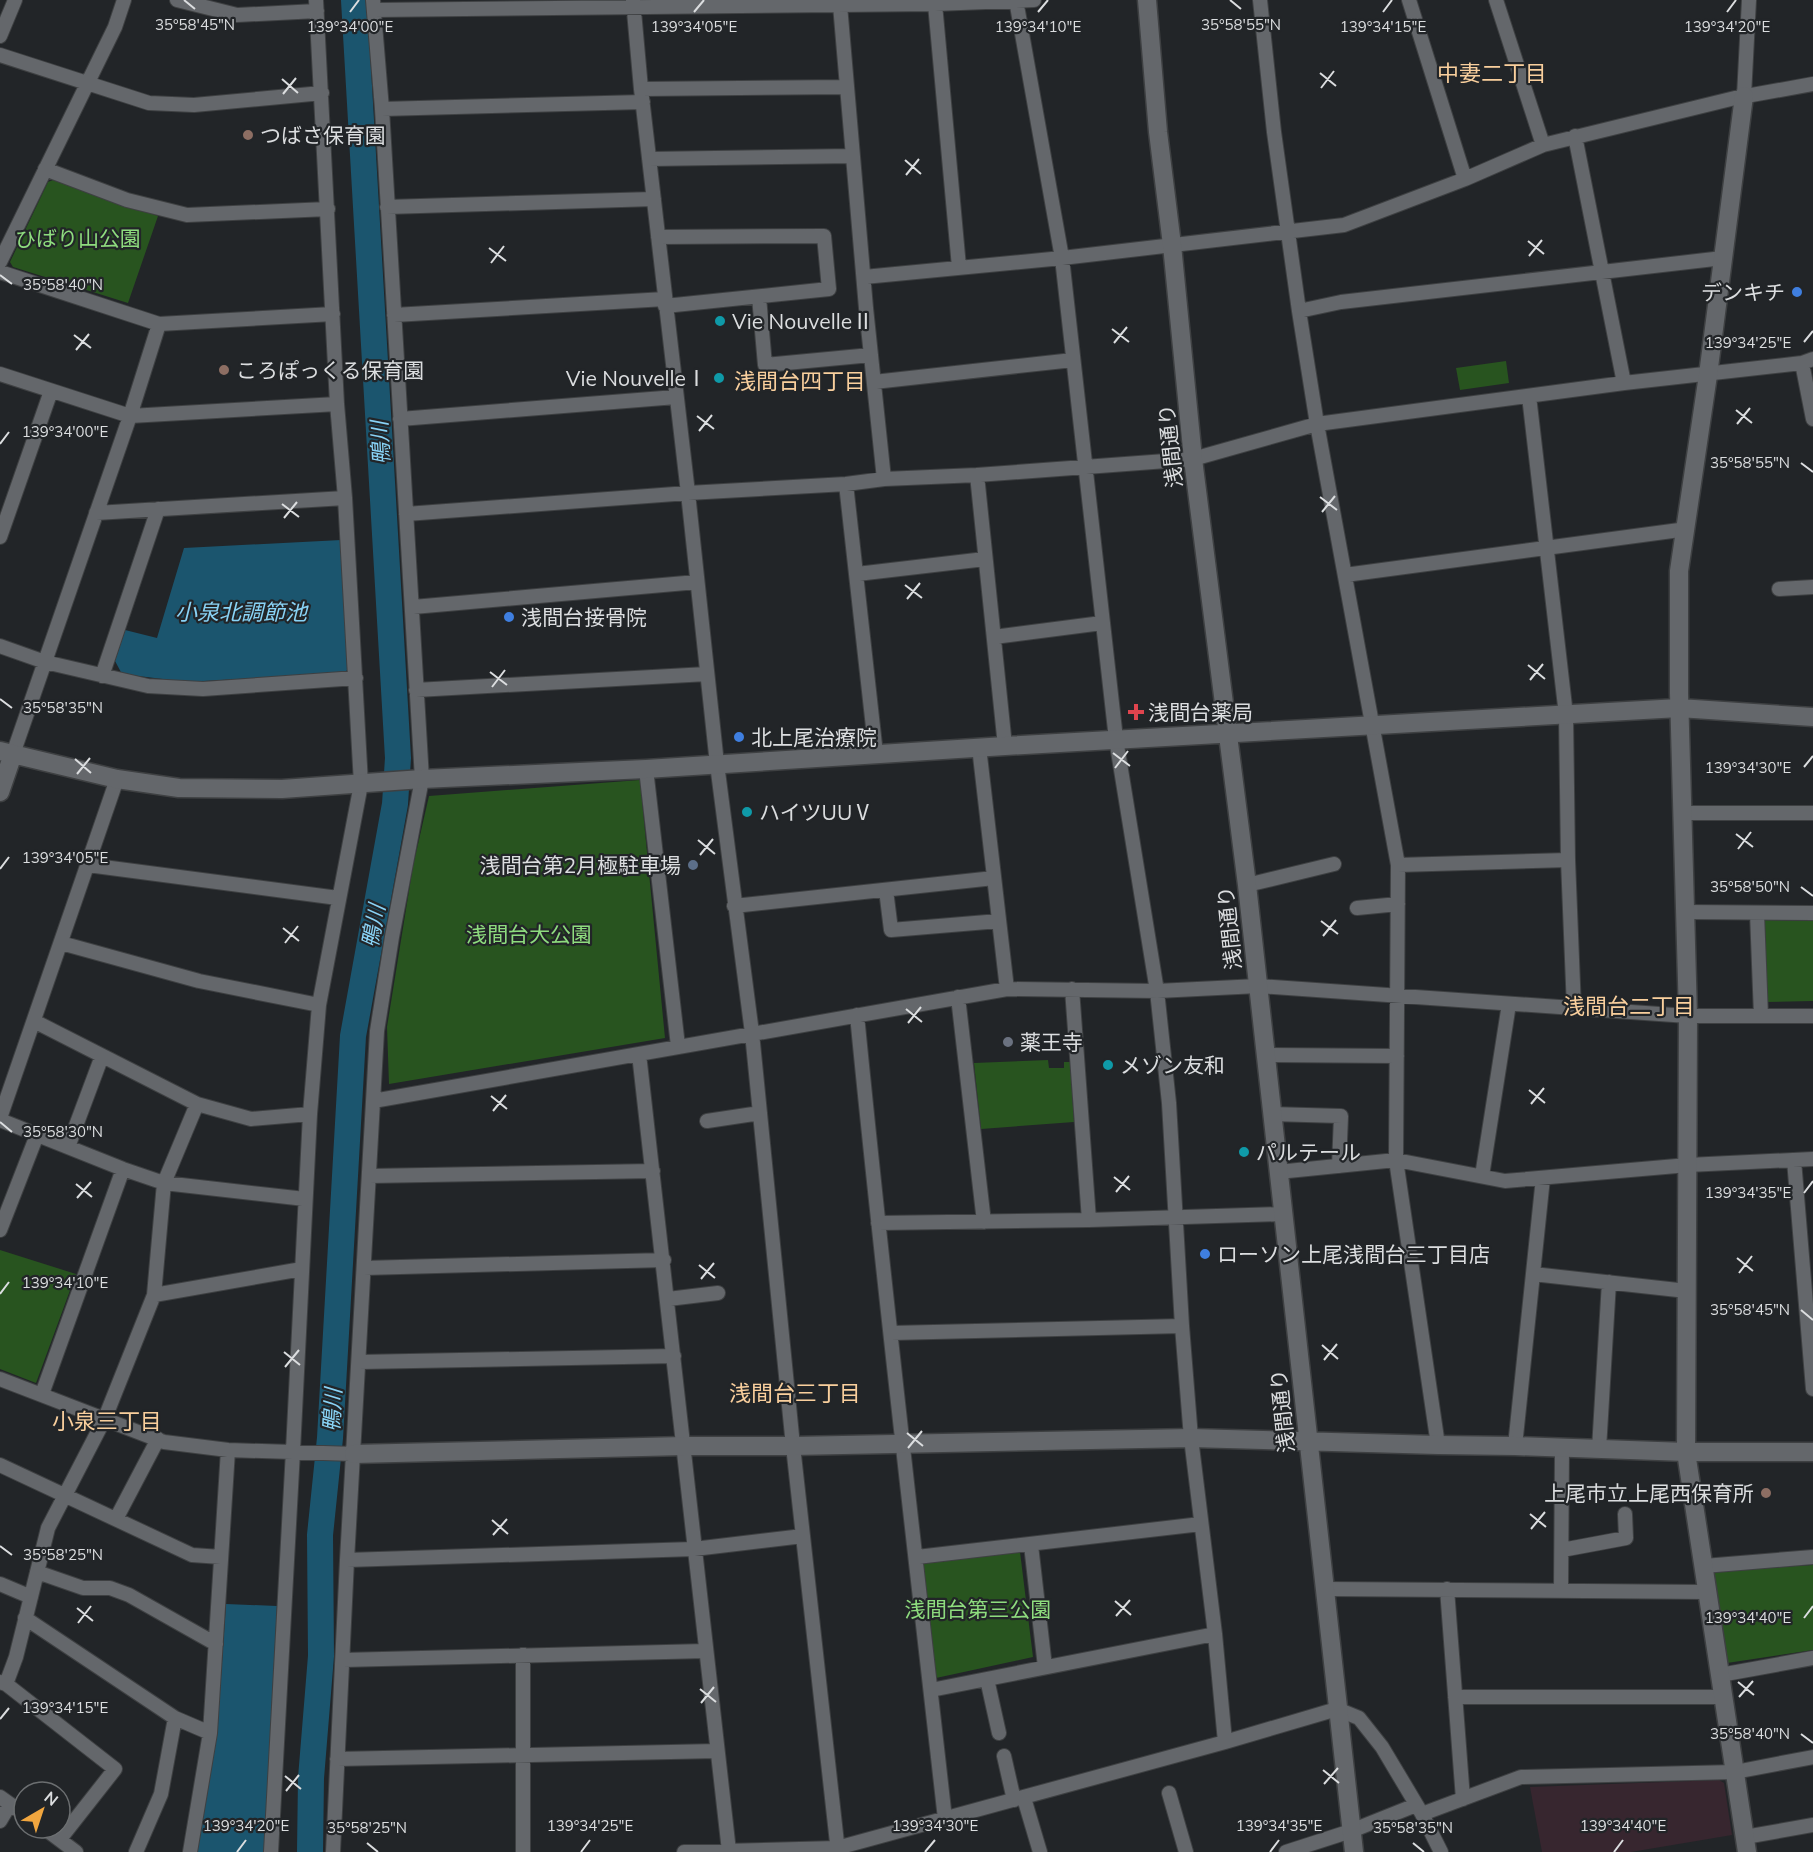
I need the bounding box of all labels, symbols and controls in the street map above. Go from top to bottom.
text: 35°58'45"N [155,15,235,34]
text: 35°58'55"N [1201,15,1281,34]
text: 139°34'00"E [307,17,393,36]
text: 139°34'05"E [651,17,737,36]
text: 139°34'10"E [995,17,1081,36]
text: 139°34'15"E [1340,17,1426,36]
text: 139°34'20"E [1684,17,1770,36]
district label: 中妻二丁目 [1437,59,1547,87]
place label: つばさ保育園 [260,122,386,148]
marker: つばさ保育園 [241,128,255,142]
park label: ひばり山公園 [15,225,141,251]
text: 35°58'40"N [23,275,103,294]
place label: デンキチ [1701,279,1785,305]
marker: デンキチ [1790,285,1804,299]
place label: Vie NouvelleⅡ [732,308,873,334]
marker: Vie NouvelleⅡ [713,314,727,328]
text: 139°34'25"E [1705,333,1791,352]
place label: ころぽっくる保育園 [236,357,425,383]
marker: ころぽっくる保育園 [217,363,231,377]
place label: Vie NouvelleⅠ [566,365,707,391]
district label: 浅間台四丁目 [734,367,866,395]
marker: Vie NouvelleⅠ [712,371,726,385]
street label: 浅間通り [1153,403,1187,489]
water label: 鴨川 [365,418,395,466]
text: 139°34'00"E [22,422,108,441]
text: 35°58'55"N [1710,453,1790,472]
water label: 小泉北調節池 [175,598,309,626]
place label: 浅間台接骨院 [521,604,647,630]
marker: 浅間台接骨院 [502,610,516,624]
text: 35°58'35"N [23,698,103,717]
place label: 浅間台薬局 [1148,699,1253,725]
marker: 浅間台薬局 [1129,705,1143,719]
place label: 北上尾治療院 [751,724,877,750]
marker: 北上尾治療院 [732,730,746,744]
text: 139°34'30"E [1705,758,1791,777]
place label: ハイツUUⅤ [759,799,873,825]
marker: ハイツUUⅤ [740,805,754,819]
text: 139°34'05"E [22,848,108,867]
place label: 浅間台第2月極駐車場 [479,852,681,878]
marker: 浅間台第2月極駐車場 [686,858,700,872]
text: 35°58'50"N [1710,877,1790,896]
street label: 浅間通り [1212,885,1246,971]
water label: 鴨川 [355,900,391,950]
park label: 浅間台大公園 [466,921,592,947]
district label: 浅間台二丁目 [1563,992,1695,1020]
place label: 薬王寺 [1020,1029,1083,1055]
marker: 薬王寺 [1001,1035,1015,1049]
place label: メゾン友和 [1120,1052,1225,1078]
marker: メゾン友和 [1101,1058,1115,1072]
text: 35°58'30"N [23,1122,103,1141]
place label: パルテール [1256,1139,1361,1165]
marker: パルテール [1237,1145,1251,1159]
text: 139°34'35"E [1705,1183,1791,1202]
place label: ローソン上尾浅間台三丁目店 [1217,1241,1490,1267]
marker: ローソン上尾浅間台三丁目店 [1198,1247,1212,1261]
text: 139°34'10"E [22,1273,108,1292]
text: 35°58'45"N [1710,1300,1790,1319]
street label: 浅間通り [1265,1368,1299,1454]
district label: 浅間台三丁目 [729,1379,861,1407]
water label: 鴨川 [317,1385,347,1433]
district label: 小泉三丁目 [52,1407,162,1435]
place label: 上尾市立上尾西保育所 [1544,1480,1754,1506]
marker: 上尾市立上尾西保育所 [1759,1486,1773,1500]
text: 35°58'25"N [23,1545,103,1564]
park label: 浅間台第三公園 [905,1596,1052,1622]
text: 139°34'40"E [1705,1608,1791,1627]
text: 139°34'15"E [22,1698,108,1717]
text: 35°58'40"N [1710,1724,1790,1743]
north arrow [12,1780,72,1840]
text: N [40,1787,62,1810]
text: 139°34'20"E [203,1816,289,1835]
text: 139°34'25"E [547,1816,633,1835]
text: 139°34'30"E [892,1816,978,1835]
text: 139°34'35"E [1236,1816,1322,1835]
text: 139°34'40"E [1580,1816,1666,1835]
text: 35°58'25"N [327,1818,407,1837]
text: 35°58'35"N [1373,1818,1453,1837]

